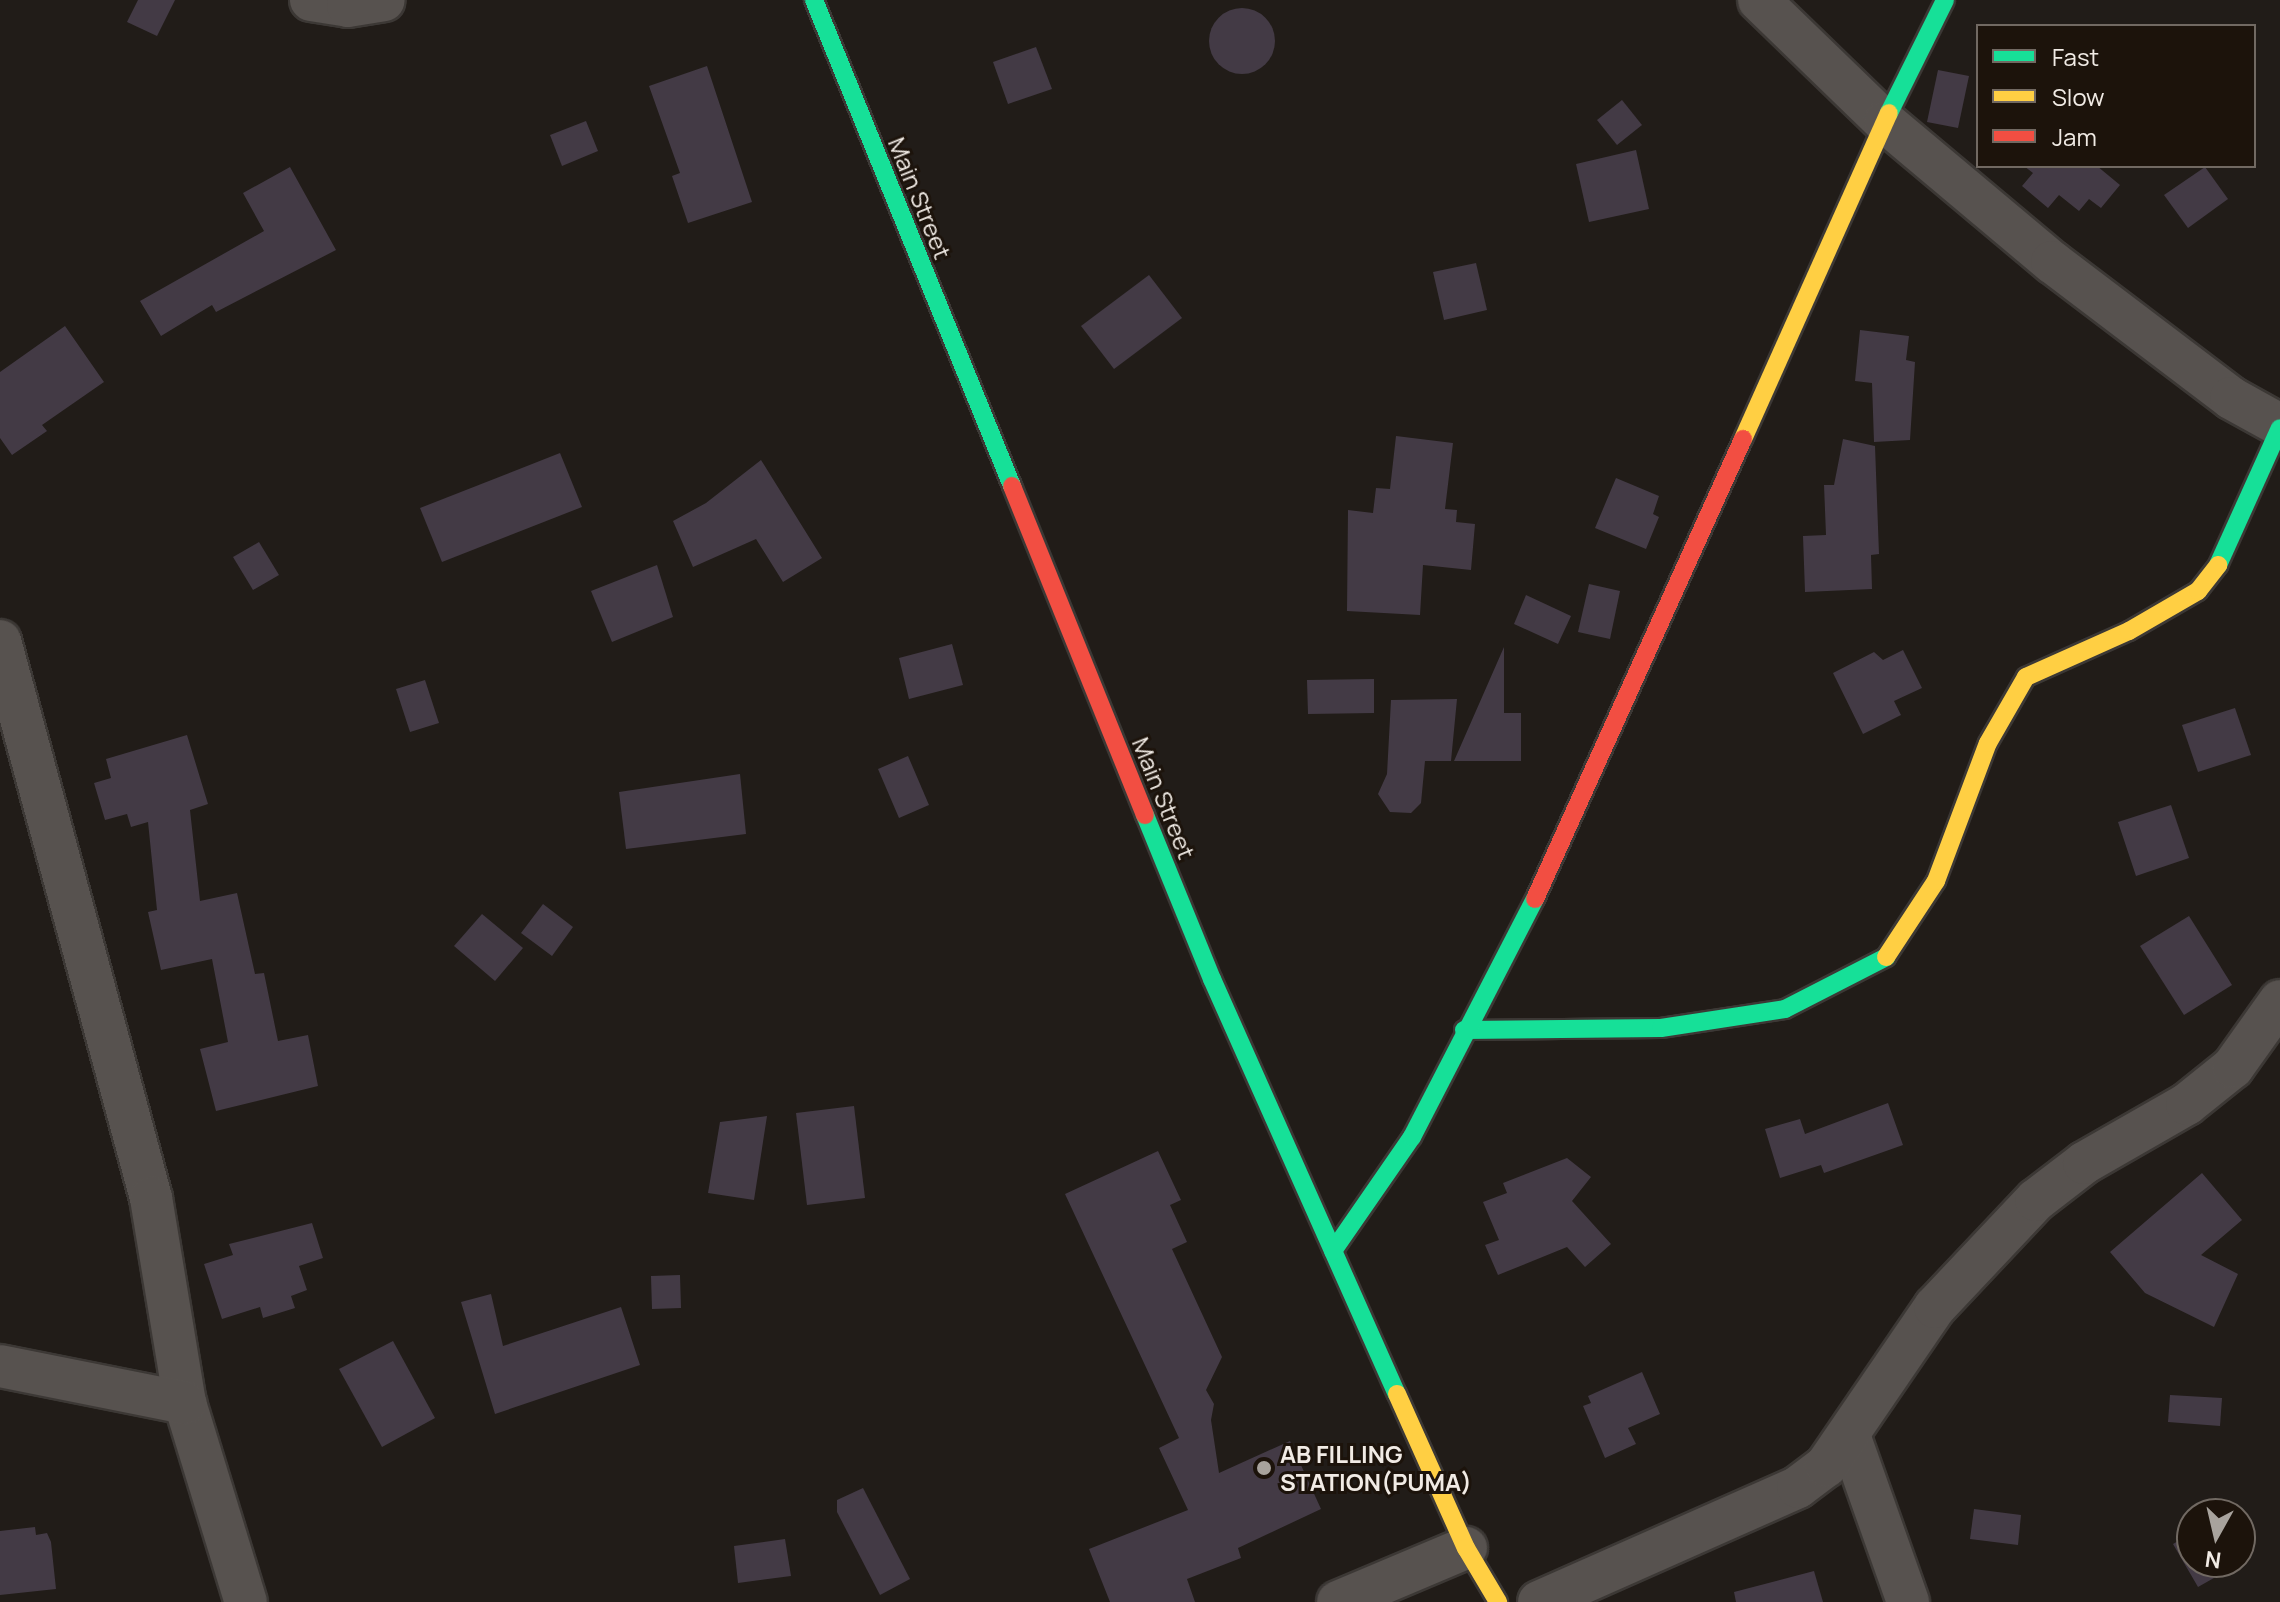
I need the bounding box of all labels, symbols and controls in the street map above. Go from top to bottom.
legend [1976,24,2256,168]
text: Fast [2052,40,2099,73]
text: Slow [2052,80,2105,113]
text: Jam [2052,120,2097,153]
street label: Main Street [883,133,957,263]
street label: Main Street [1127,733,1201,863]
place label: AB FILLING STATION(PUMA) [1280,1440,1472,1496]
marker: AB FILLING STATION(PUMA) [1255,1459,1273,1477]
north arrow [2176,1498,2256,1578]
text: N [2203,1544,2223,1576]

